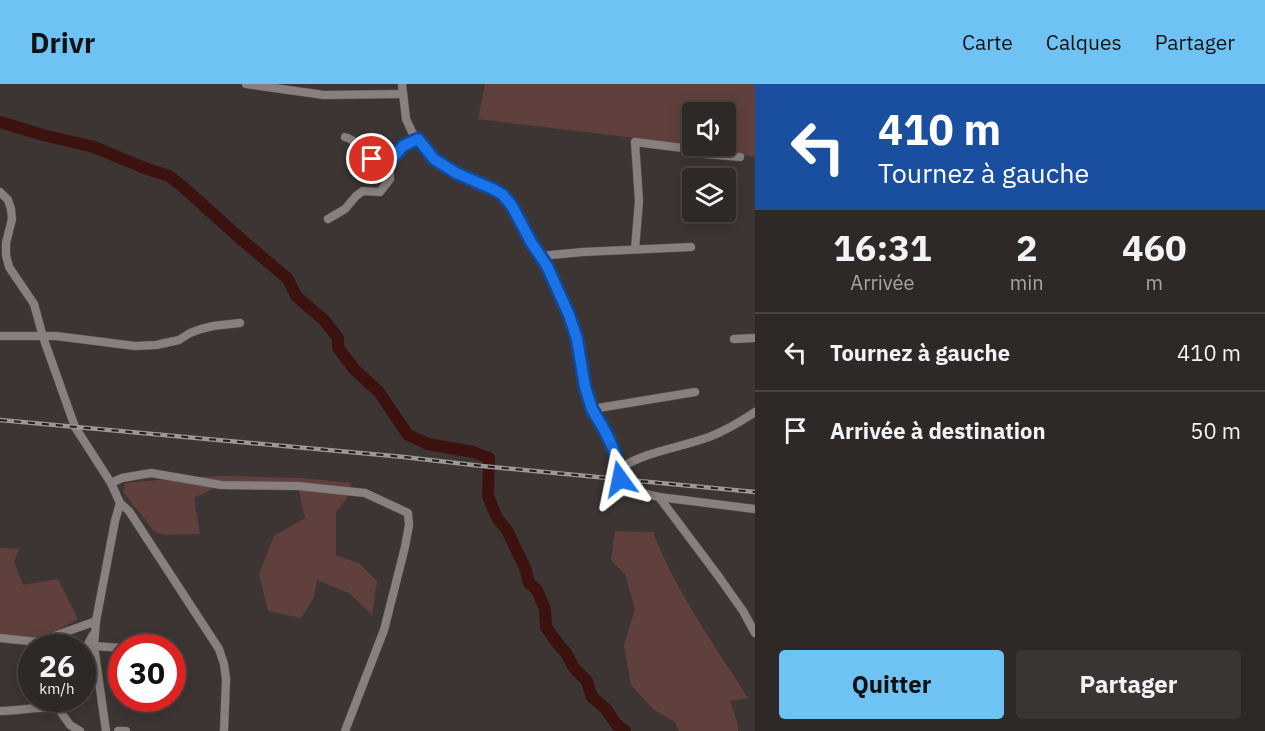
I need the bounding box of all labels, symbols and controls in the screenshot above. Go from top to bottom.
text: Drivr [30,24,95,61]
text: Carte [962,28,1013,56]
text: Calques [1046,28,1122,56]
text: Partager [1155,28,1235,56]
map controls [682,102,736,222]
button: sound [682,102,736,156]
text: 410 m [878,102,1001,157]
icon: left [779,108,857,186]
pin [346,133,397,184]
icon: arrive [355,142,388,175]
text: Tournez à gauche [878,155,1089,190]
button: layers [682,168,736,222]
text: 16:31 [833,224,932,271]
text: 2 [1016,224,1038,271]
text: 460 [1122,224,1187,271]
text: Arrivée [850,269,914,296]
text: min [1010,269,1044,296]
text: m [1146,269,1163,296]
icon: left [779,336,812,369]
text: Tournez à gauche [830,338,1010,367]
text: 410 m [1177,338,1241,367]
icon: arrive [779,414,812,447]
text: Arrivée à destination [830,416,1046,445]
text: 50 m [1190,416,1241,445]
position arrow [588,447,652,511]
speed limit sign: 30 [108,634,186,712]
text: 26 [39,646,75,685]
button: Quitter [779,650,1004,719]
button: Partager [1016,650,1241,719]
text: km/h [39,679,75,698]

